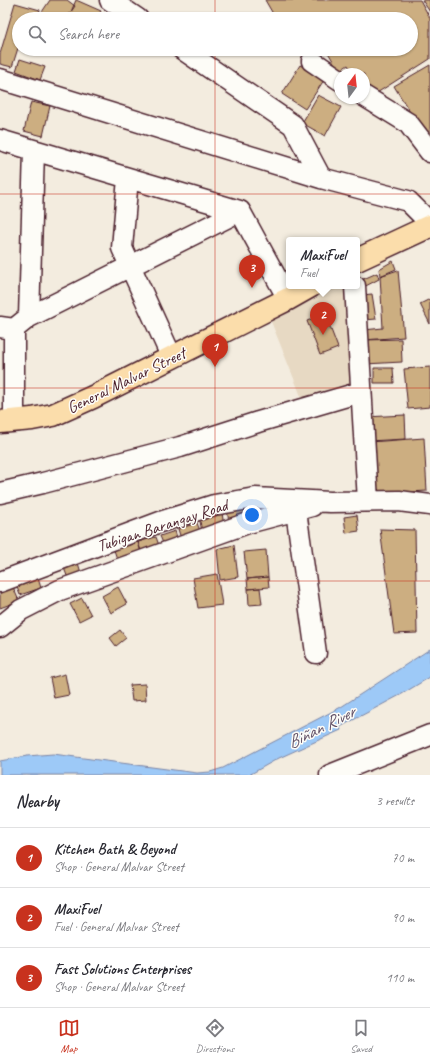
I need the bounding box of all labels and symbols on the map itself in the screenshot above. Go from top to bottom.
north arrow [334,68,370,104]
pin: 3 [239,255,265,288]
pin: 2 [310,302,336,335]
pin: 1 [202,334,228,367]
street label: General Malvar Street [64,342,191,418]
street label: Tubigan Barangay Road [94,493,233,556]
your location [242,505,262,525]
water label: Biñan River [284,699,361,753]

